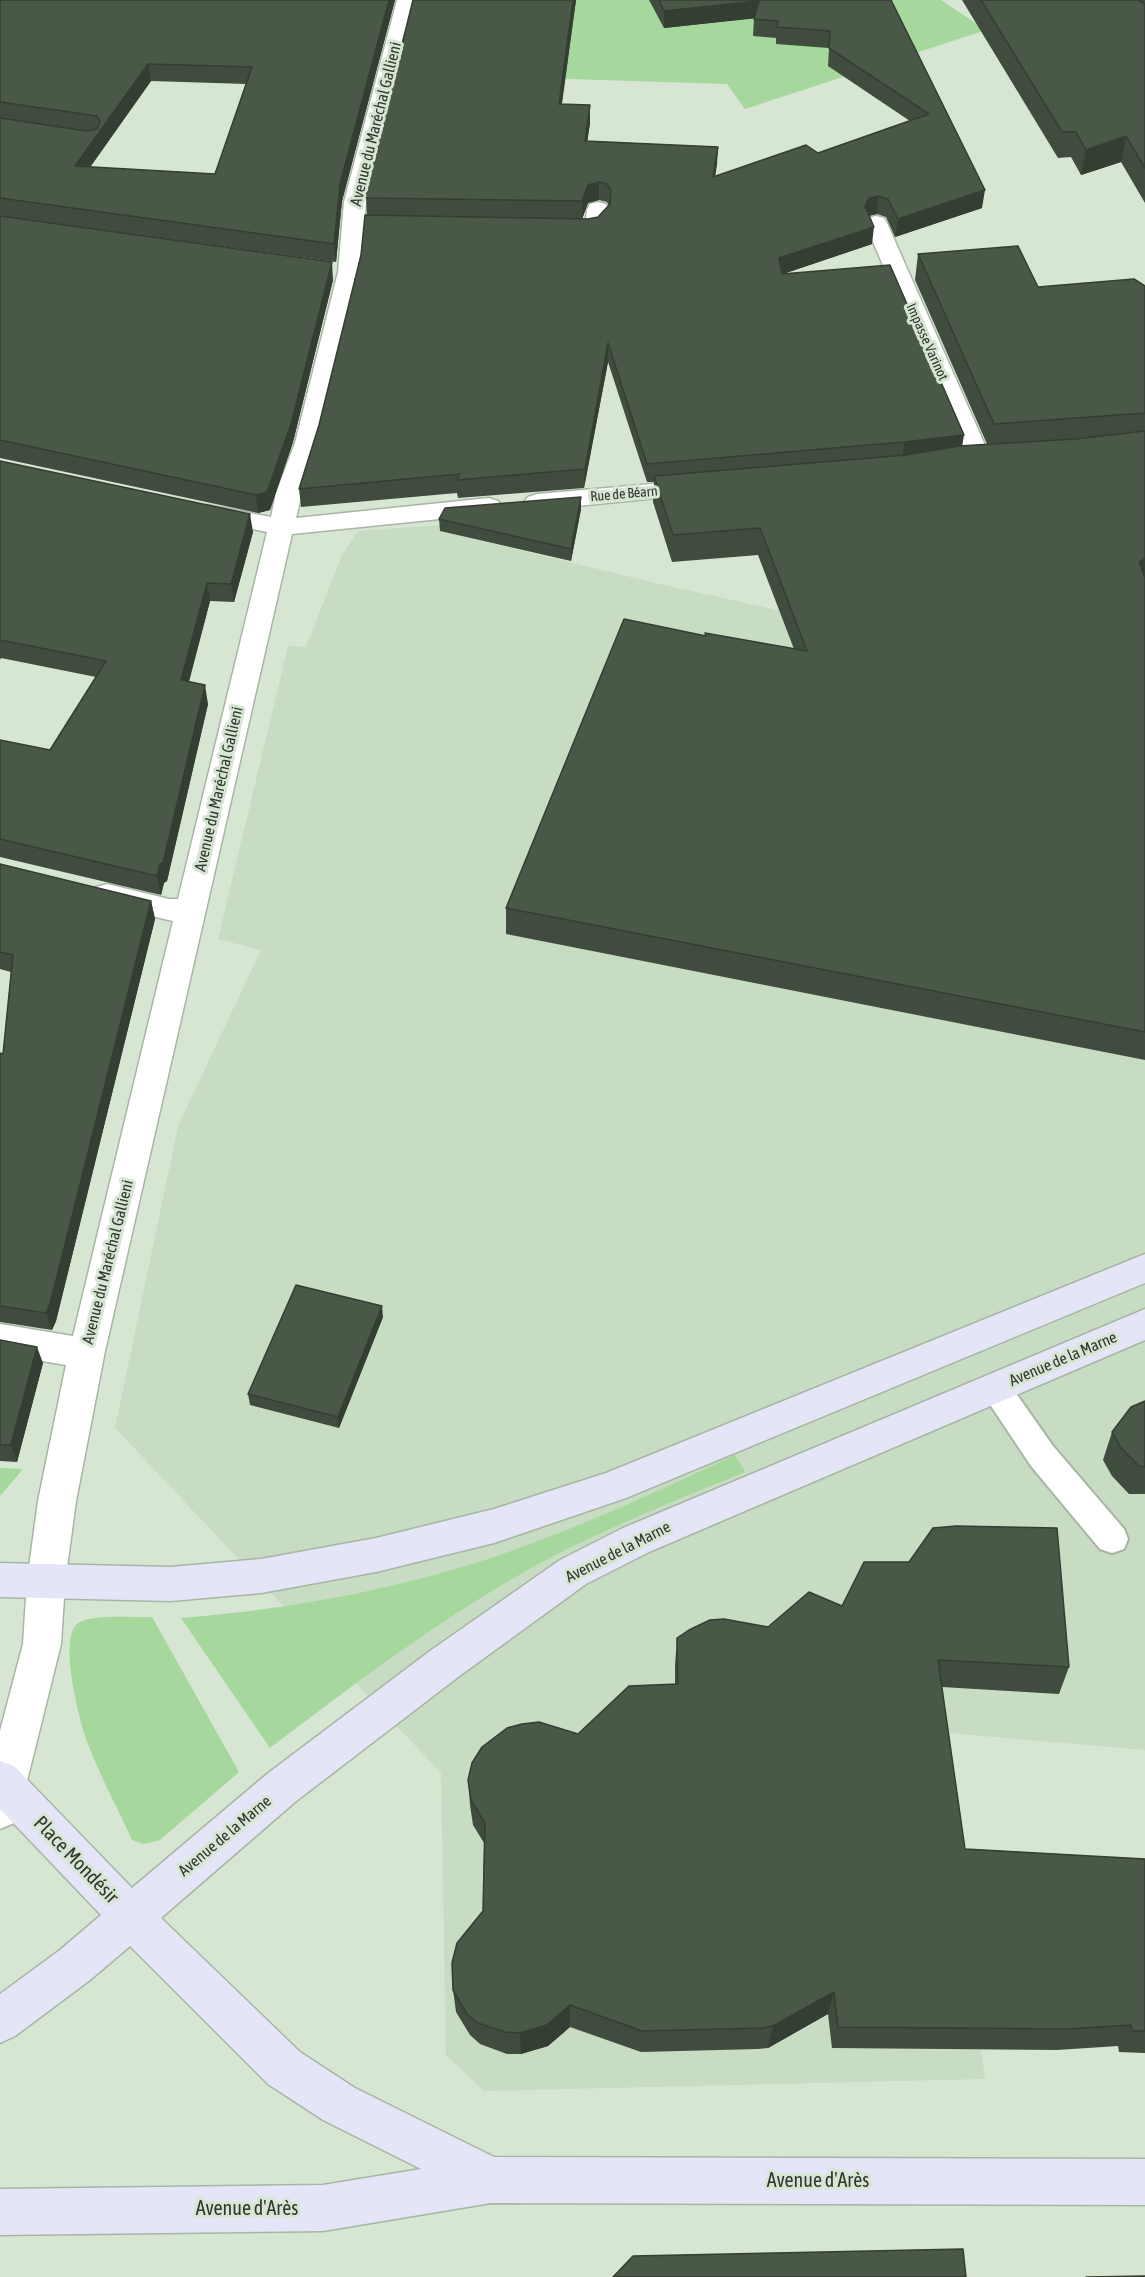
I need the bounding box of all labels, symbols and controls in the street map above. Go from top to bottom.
street label: Avenue du Maréchal Gallieni [346,40,406,208]
street label: Impasse Varinot [903,301,951,383]
street label: Rue de Béarn [590,483,658,505]
street label: Avenue du Maréchal Gallieni [191,705,247,873]
street label: Avenue du Maréchal Gallieni [78,1178,138,1346]
street label: Avenue de la Marne [1006,1328,1120,1390]
street label: Avenue de la Marne [562,1517,674,1587]
street label: Avenue de la Marne [175,1792,275,1880]
street label: Place Mondésir [28,1811,124,1909]
street label: Avenue d'Arès [767,2169,869,2193]
street label: Avenue d'Arès [196,2197,298,2221]

